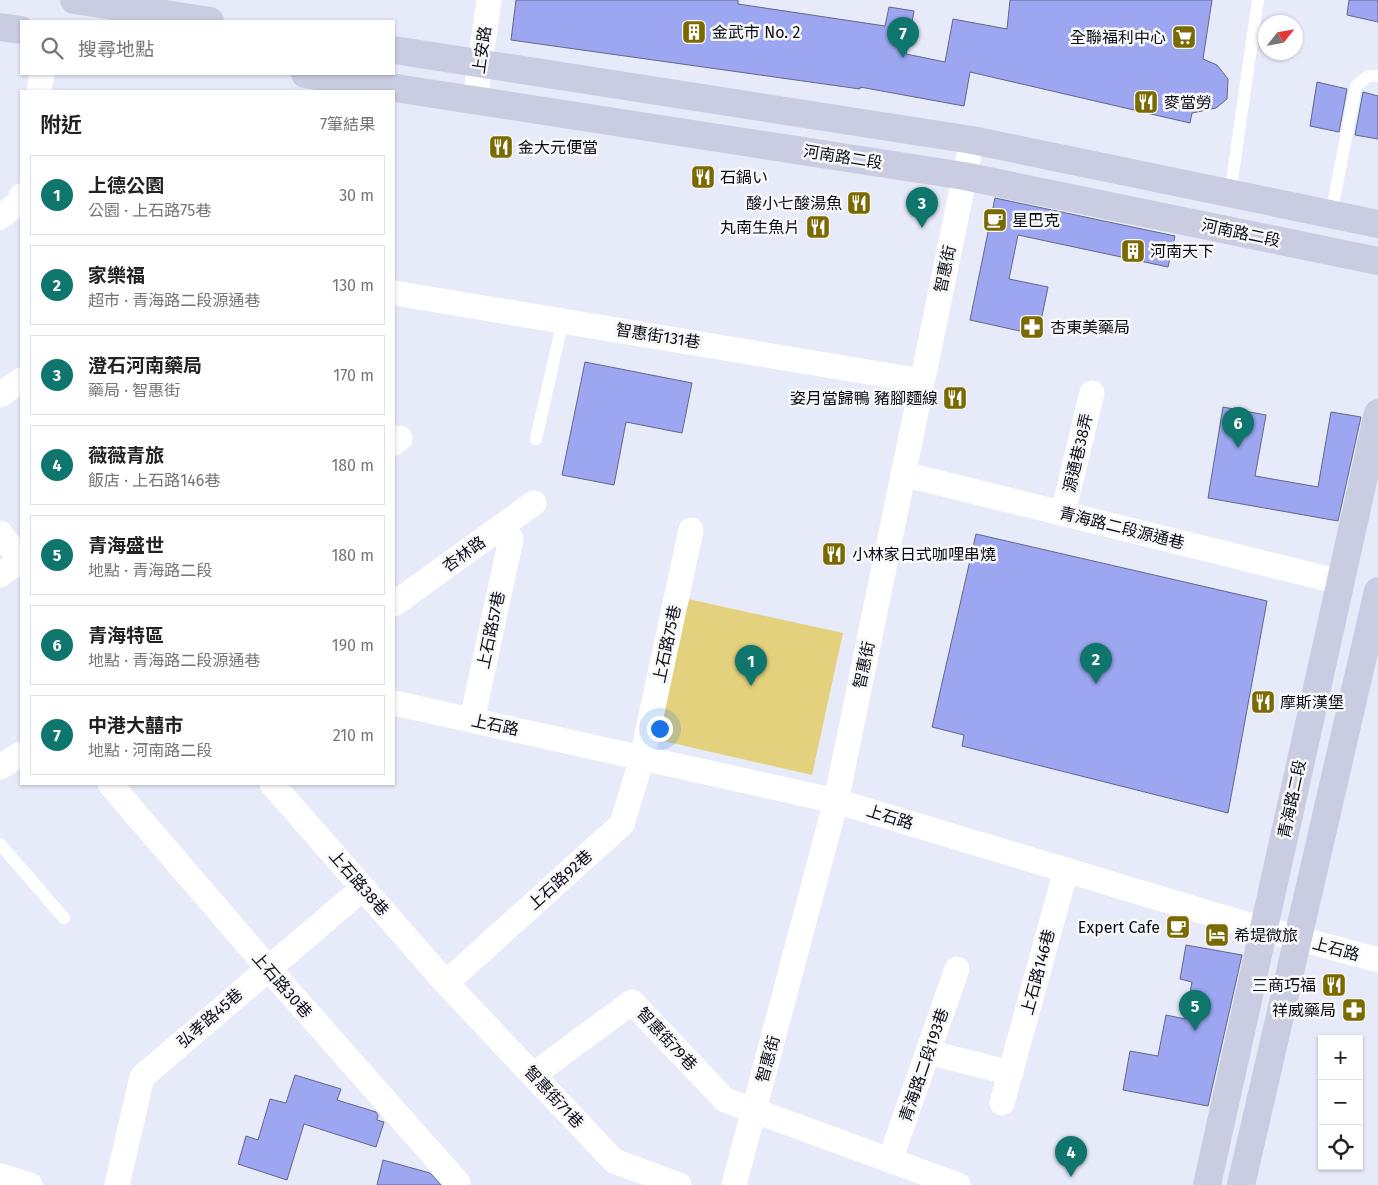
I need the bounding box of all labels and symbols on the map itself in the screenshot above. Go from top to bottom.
north arrow [1258,15,1303,60]
pin: 7 [887,17,919,58]
building icon: 金武市 No. 2 [681,19,707,45]
place label: 金武市 No. 2 [712,23,800,42]
supermarket icon: 全聯福利中心 [1171,24,1197,50]
street label: 上安路 [469,25,495,75]
place label: 全聯福利中心 [1070,28,1166,47]
restaurant icon: 麥當勞 [1133,89,1159,115]
place label: 麥當勞 [1164,93,1212,112]
restaurant icon: 金大元便當 [488,134,514,160]
place label: 金大元便當 [518,138,598,157]
street label: 河南路二段 [802,141,884,173]
restaurant icon: 石鍋い [690,164,716,190]
place label: 石鍋い [720,168,768,187]
pin: 3 [906,187,938,228]
restaurant icon: 酸小七酸湯魚 [846,190,872,216]
place label: 酸小七酸湯魚 [746,194,842,213]
cafe icon: 星巴克 [982,207,1008,233]
place label: 星巴克 [1012,211,1060,230]
restaurant icon: 丸南生魚片 [805,214,831,240]
street label: 河南路二段 [1200,215,1282,251]
place label: 丸南生魚片 [720,218,800,237]
building icon: 河南天下 [1120,238,1146,264]
place label: 河南天下 [1150,242,1214,261]
street label: 智惠街 [931,244,959,294]
pharmacy icon: 杏東美藥局 [1019,314,1045,340]
place label: 杏東美藥局 [1050,318,1130,337]
street label: 智惠街131巷 [614,320,702,352]
restaurant icon: 姿月當歸鴨 豬腳麵線 [942,385,968,411]
place label: 姿月當歸鴨 豬腳麵線 [790,389,938,408]
pin: 6 [1222,407,1254,448]
street label: 源通巷38弄 [1060,411,1096,495]
street label: 青海路二段源通巷 [1058,503,1186,553]
street label: 杏林路 [439,532,489,576]
restaurant icon: 小林家日式咖哩串燒 [821,541,847,567]
place label: 小林家日式咖哩串燒 [852,545,996,564]
street label: 上石路57巷 [474,590,508,670]
street label: 上石路75巷 [650,603,684,685]
street label: 智惠街 [850,640,878,690]
pin: 2 [1080,643,1112,684]
pin: 1 [735,645,767,686]
restaurant icon: 摩斯漢堡 [1250,689,1276,715]
place label: 摩斯漢堡 [1280,693,1344,712]
street label: 上石路 [470,711,520,739]
your location [647,716,673,742]
street label: 青海路二段 [1274,758,1310,840]
street label: 上石路 [864,801,916,833]
street label: 上石路38巷 [325,846,393,920]
street label: 上石路92巷 [524,846,596,914]
cafe icon: Expert Cafe [1165,914,1191,940]
place label: Expert Cafe [1078,918,1160,937]
hotel icon: 希堤微旅 [1204,922,1230,948]
place label: 希堤微旅 [1234,926,1298,945]
street label: 上石路146巷 [1017,927,1059,1017]
street label: 上石路 [1310,934,1362,964]
street label: 上石路30巷 [248,948,316,1022]
restaurant icon: 三商巧福 [1321,972,1347,998]
place label: 三商巧福 [1252,976,1316,995]
street label: 弘孝路45巷 [173,984,247,1052]
pin: 5 [1179,990,1211,1031]
pharmacy icon: 祥威藥局 [1341,997,1367,1023]
place label: 祥威藥局 [1272,1001,1336,1020]
street label: 智惠街79巷 [633,1004,701,1074]
street label: 青海路二段193巷 [896,1006,952,1124]
street label: 智惠街 [753,1033,783,1085]
street label: 智惠街71巷 [521,1062,587,1132]
pin: 4 [1055,1136,1087,1177]

